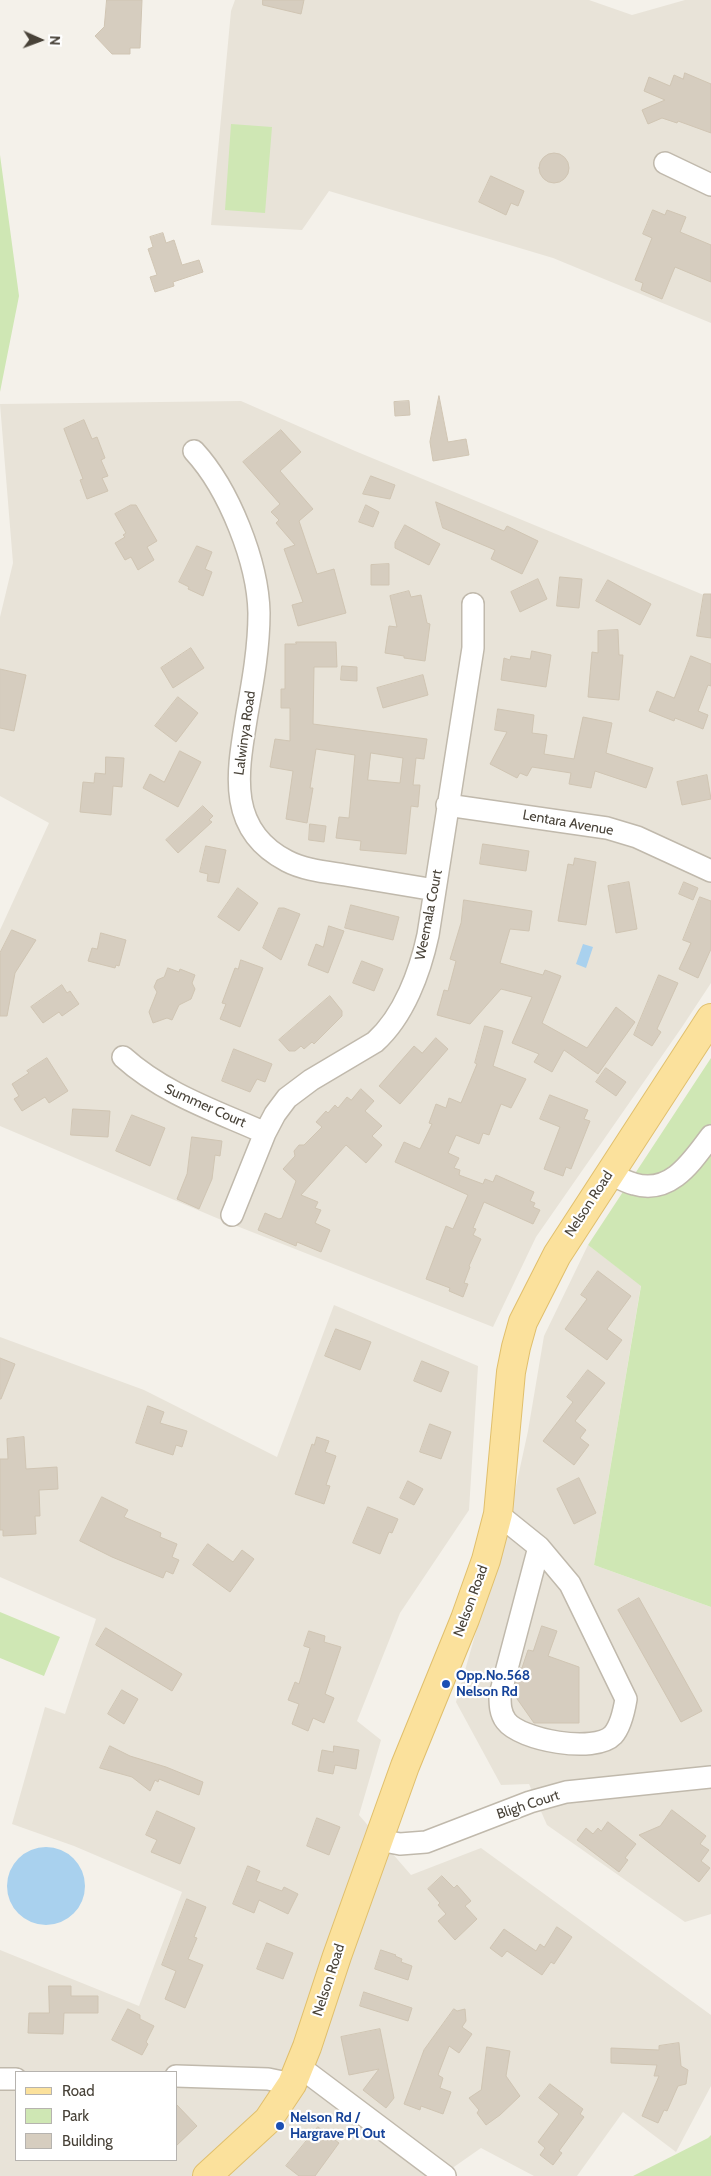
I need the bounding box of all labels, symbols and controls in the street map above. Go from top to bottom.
north arrow [15,15,65,65]
text: N [46,35,64,46]
street label: Lalwinya Road [231,690,259,776]
street label: Lentara Avenue [521,807,615,839]
street label: Weemala Court [412,868,446,962]
street label: Summer Court [162,1081,248,1131]
street label: Nelson Road [562,1168,616,1240]
street label: Nelson Road [450,1563,492,1639]
place label: Opp.No.568 Nelson Rd [456,1668,530,1700]
marker: Opp.No.568 Nelson Rd [440,1678,452,1690]
street label: Bligh Court [495,1787,561,1823]
street label: Nelson Road [309,1942,349,2018]
legend [15,2071,178,2161]
text: Road [62,2082,95,2100]
text: Park [62,2107,89,2125]
place label: Nelson Rd / Hargrave Pl Out [290,2110,385,2142]
marker: Nelson Rd / Hargrave Pl Out [274,2120,286,2132]
text: Building [62,2132,113,2150]

